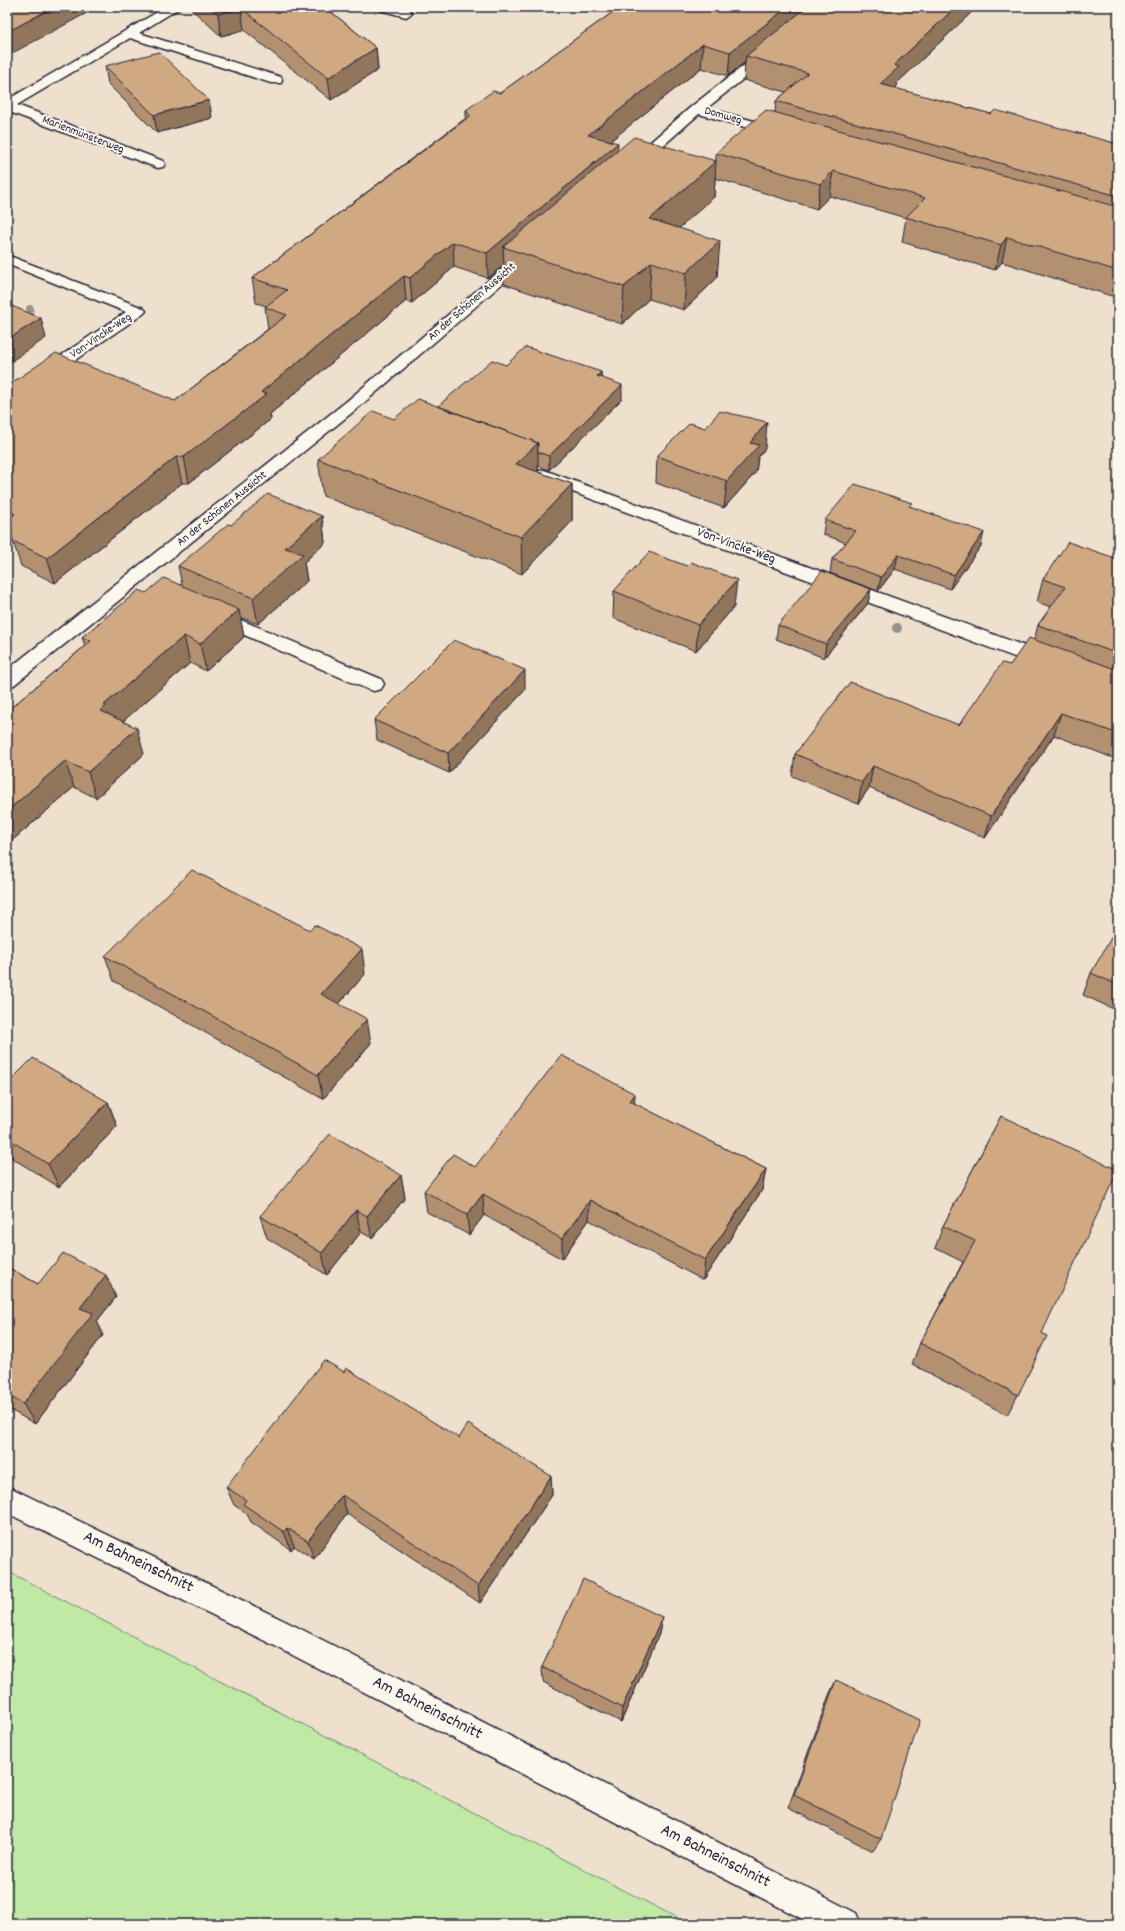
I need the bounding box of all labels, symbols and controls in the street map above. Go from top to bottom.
street label: Domweg [702,103,744,129]
street label: Marienmünsterweg [40,112,126,158]
street label: An der Schönen Aussicht [424,259,520,345]
street label: Von-Vincke-Weg [67,309,135,363]
street label: An der Schönen Aussicht [173,467,271,551]
street label: Von-Vincke-Weg [694,522,778,570]
street label: Am Bahneinschnitt [79,1526,197,1600]
street label: Am Bahneinschnitt [368,1671,486,1747]
street label: Am Bahneinschnitt [656,1819,774,1895]

